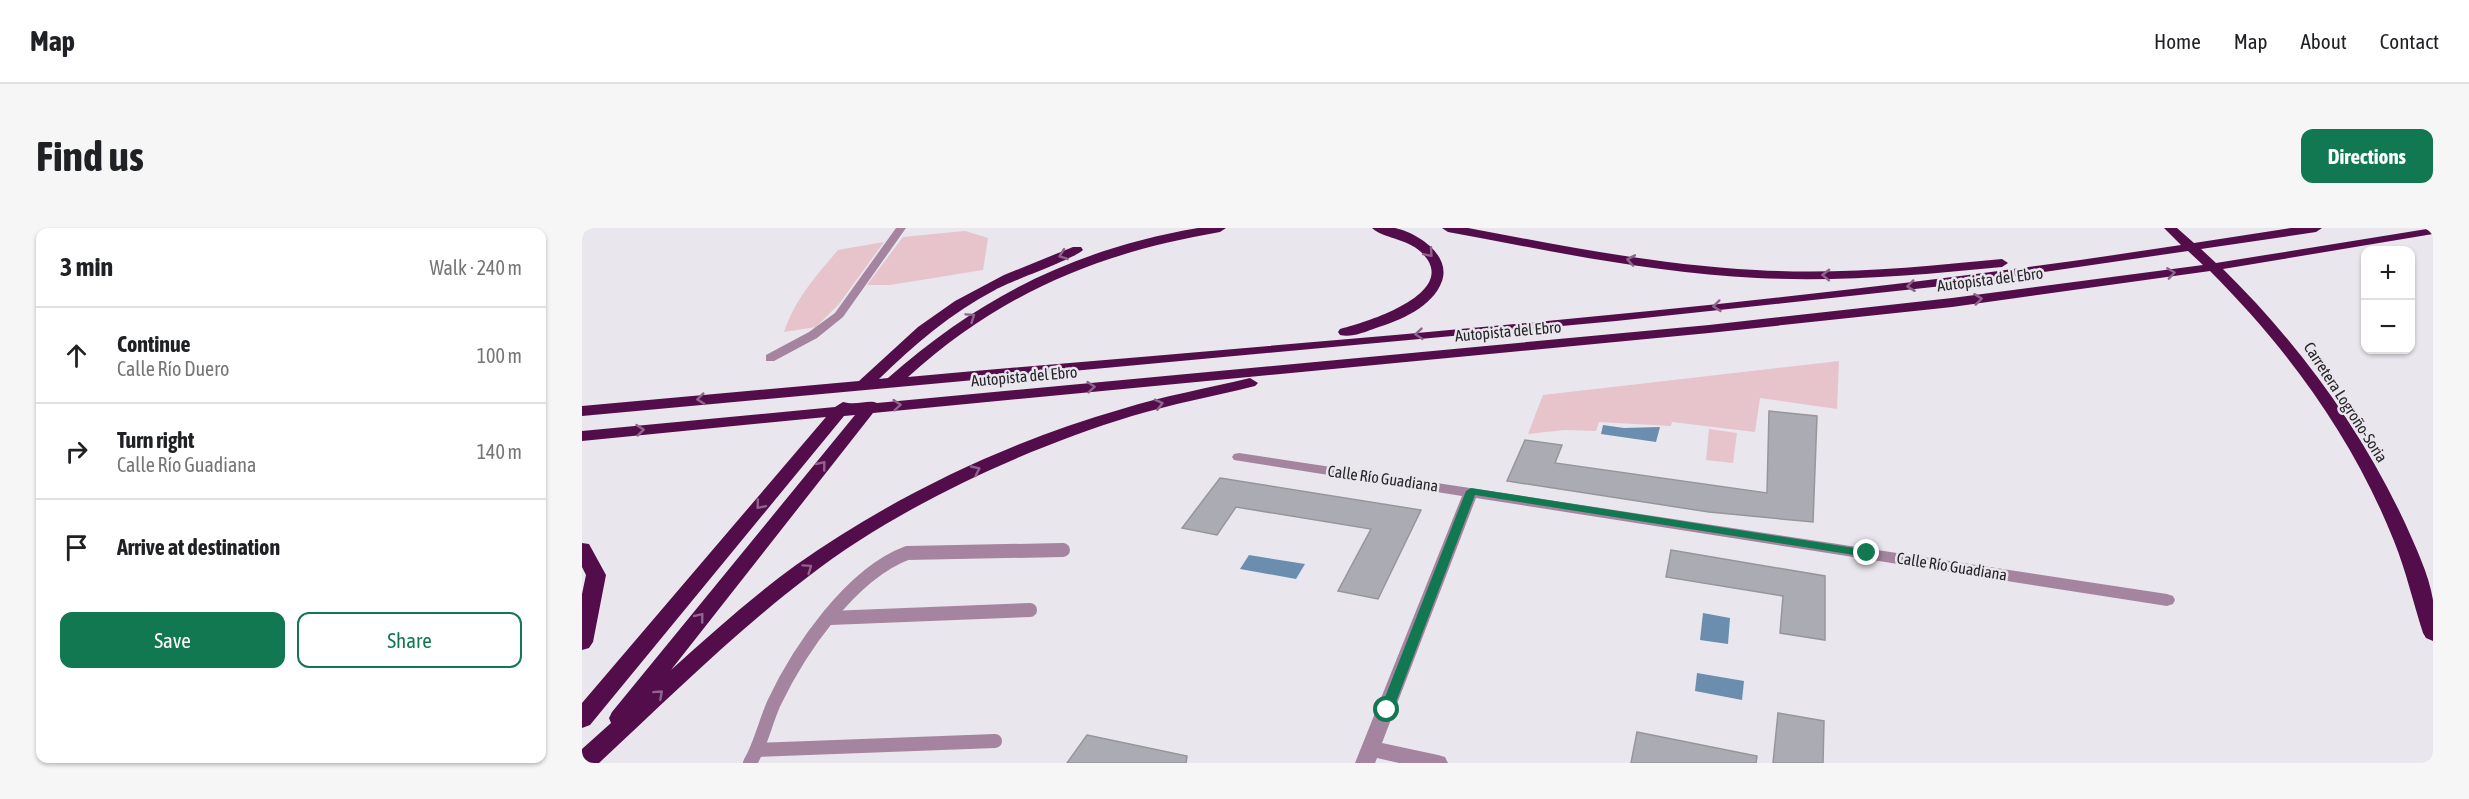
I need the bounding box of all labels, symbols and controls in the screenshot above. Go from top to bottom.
text: Map [30,25,75,57]
text: Home [2154,29,2201,53]
text: Map [2234,29,2268,53]
text: About [2301,29,2347,53]
text: Contact [2380,29,2439,53]
button: Directions [2301,129,2433,183]
text: Find us [36,132,144,180]
map controls [2361,246,2415,354]
button: + [2361,246,2415,300]
one-way arrow [1421,247,1432,258]
one-way arrow [1058,248,1069,261]
text: 3 min [60,252,113,282]
one-way arrow [1627,254,1636,266]
text: Walk · 240 m [430,256,522,279]
street label: Autopista del Ebro [1936,264,2044,295]
one-way arrow [2167,267,2176,279]
one-way arrow [1821,268,1830,281]
one-way arrow [1907,279,1916,291]
one-way arrow [1973,293,1983,305]
one-way arrow [1713,299,1722,312]
button: − [2361,300,2415,354]
one-way arrow [964,313,975,324]
street label: Autopista del Ebro [1454,317,1562,346]
one-way arrow [1414,327,1423,340]
text: Continue [117,331,191,357]
icon: ahead [60,339,93,372]
street label: Carretera Logroño-Soria [2300,339,2391,466]
text: 100 m [477,344,522,367]
text: Calle Río Duero [117,357,230,380]
street label: Autopista del Ebro [970,362,1078,391]
one-way arrow [1087,381,1096,394]
one-way arrow [697,392,706,405]
one-way arrow [892,399,902,412]
one-way arrow [1154,399,1164,412]
one-way arrow [636,424,645,437]
text: Turn right [117,427,194,453]
icon: right [60,435,93,468]
text: 140 m [477,440,522,463]
text: Calle Río Guadiana [117,453,256,476]
one-way arrow [814,461,825,472]
street label: Calle Río Guadiana [1327,461,1439,495]
one-way arrow [970,466,981,478]
one-way arrow [757,498,768,509]
icon: arrive [60,531,93,564]
text: Arrive at destination [117,534,280,560]
route end [1853,539,1879,565]
street label: Calle Río Guadiana [1896,548,2008,584]
one-way arrow [801,564,812,575]
button: Save [60,612,285,668]
button: Share [297,612,522,668]
one-way arrow [692,613,703,624]
one-way arrow [652,690,663,701]
route start [1373,696,1399,722]

